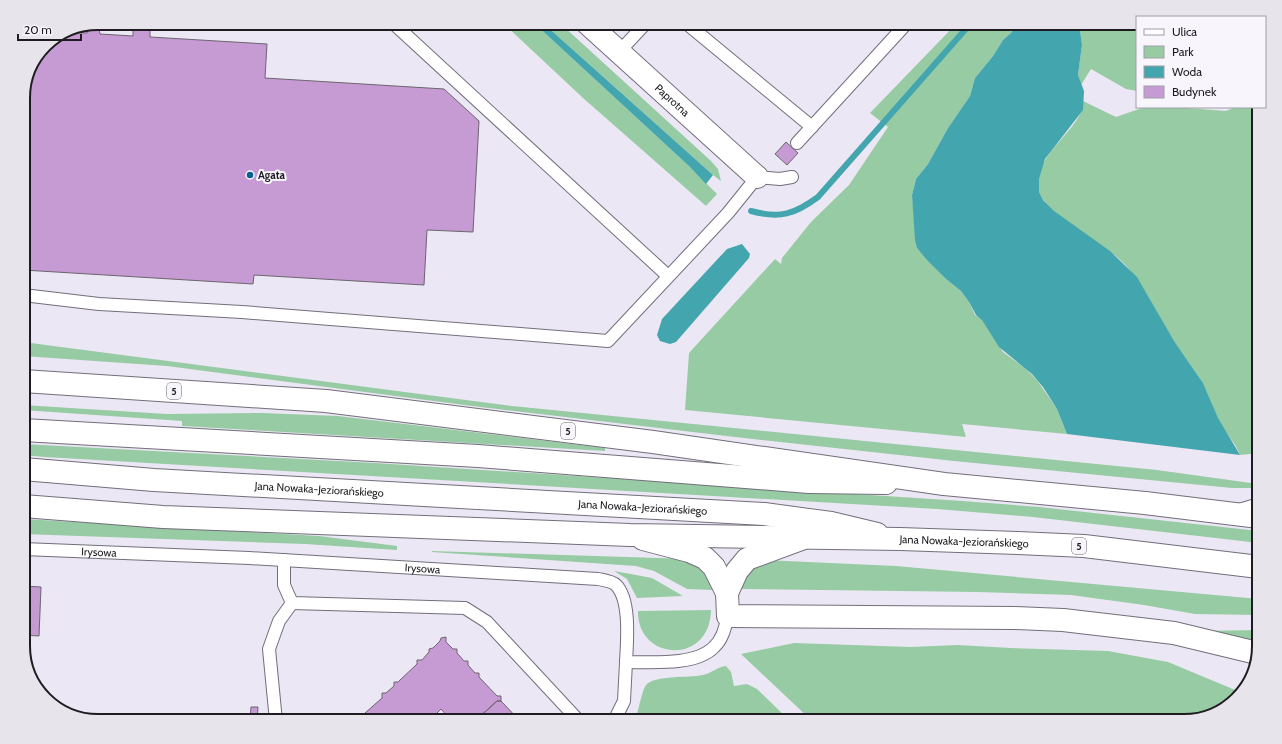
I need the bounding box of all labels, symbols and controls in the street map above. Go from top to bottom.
scale bar [18,16,81,42]
legend [1136,16,1266,108]
text: 20 m [24,22,52,37]
text: Ulica [1172,24,1197,39]
text: Park [1172,44,1194,59]
text: Woda [1172,64,1202,79]
street label: Paprotna [652,81,693,120]
text: Budynek [1172,84,1217,99]
place label: Agata [258,168,285,182]
marker: Agata [245,170,255,180]
road number: 5 [167,383,181,399]
road number: 5 [561,423,575,439]
street label: Jana Nowaka-Jeziorańskiego [253,479,384,500]
street label: Jana Nowaka-Jeziorańskiego [577,497,708,518]
street label: Jana Nowaka-Jeziorańskiego [898,532,1029,550]
road number: 5 [1072,538,1086,554]
street label: Irysowa [81,544,118,560]
street label: Irysowa [404,560,441,577]

